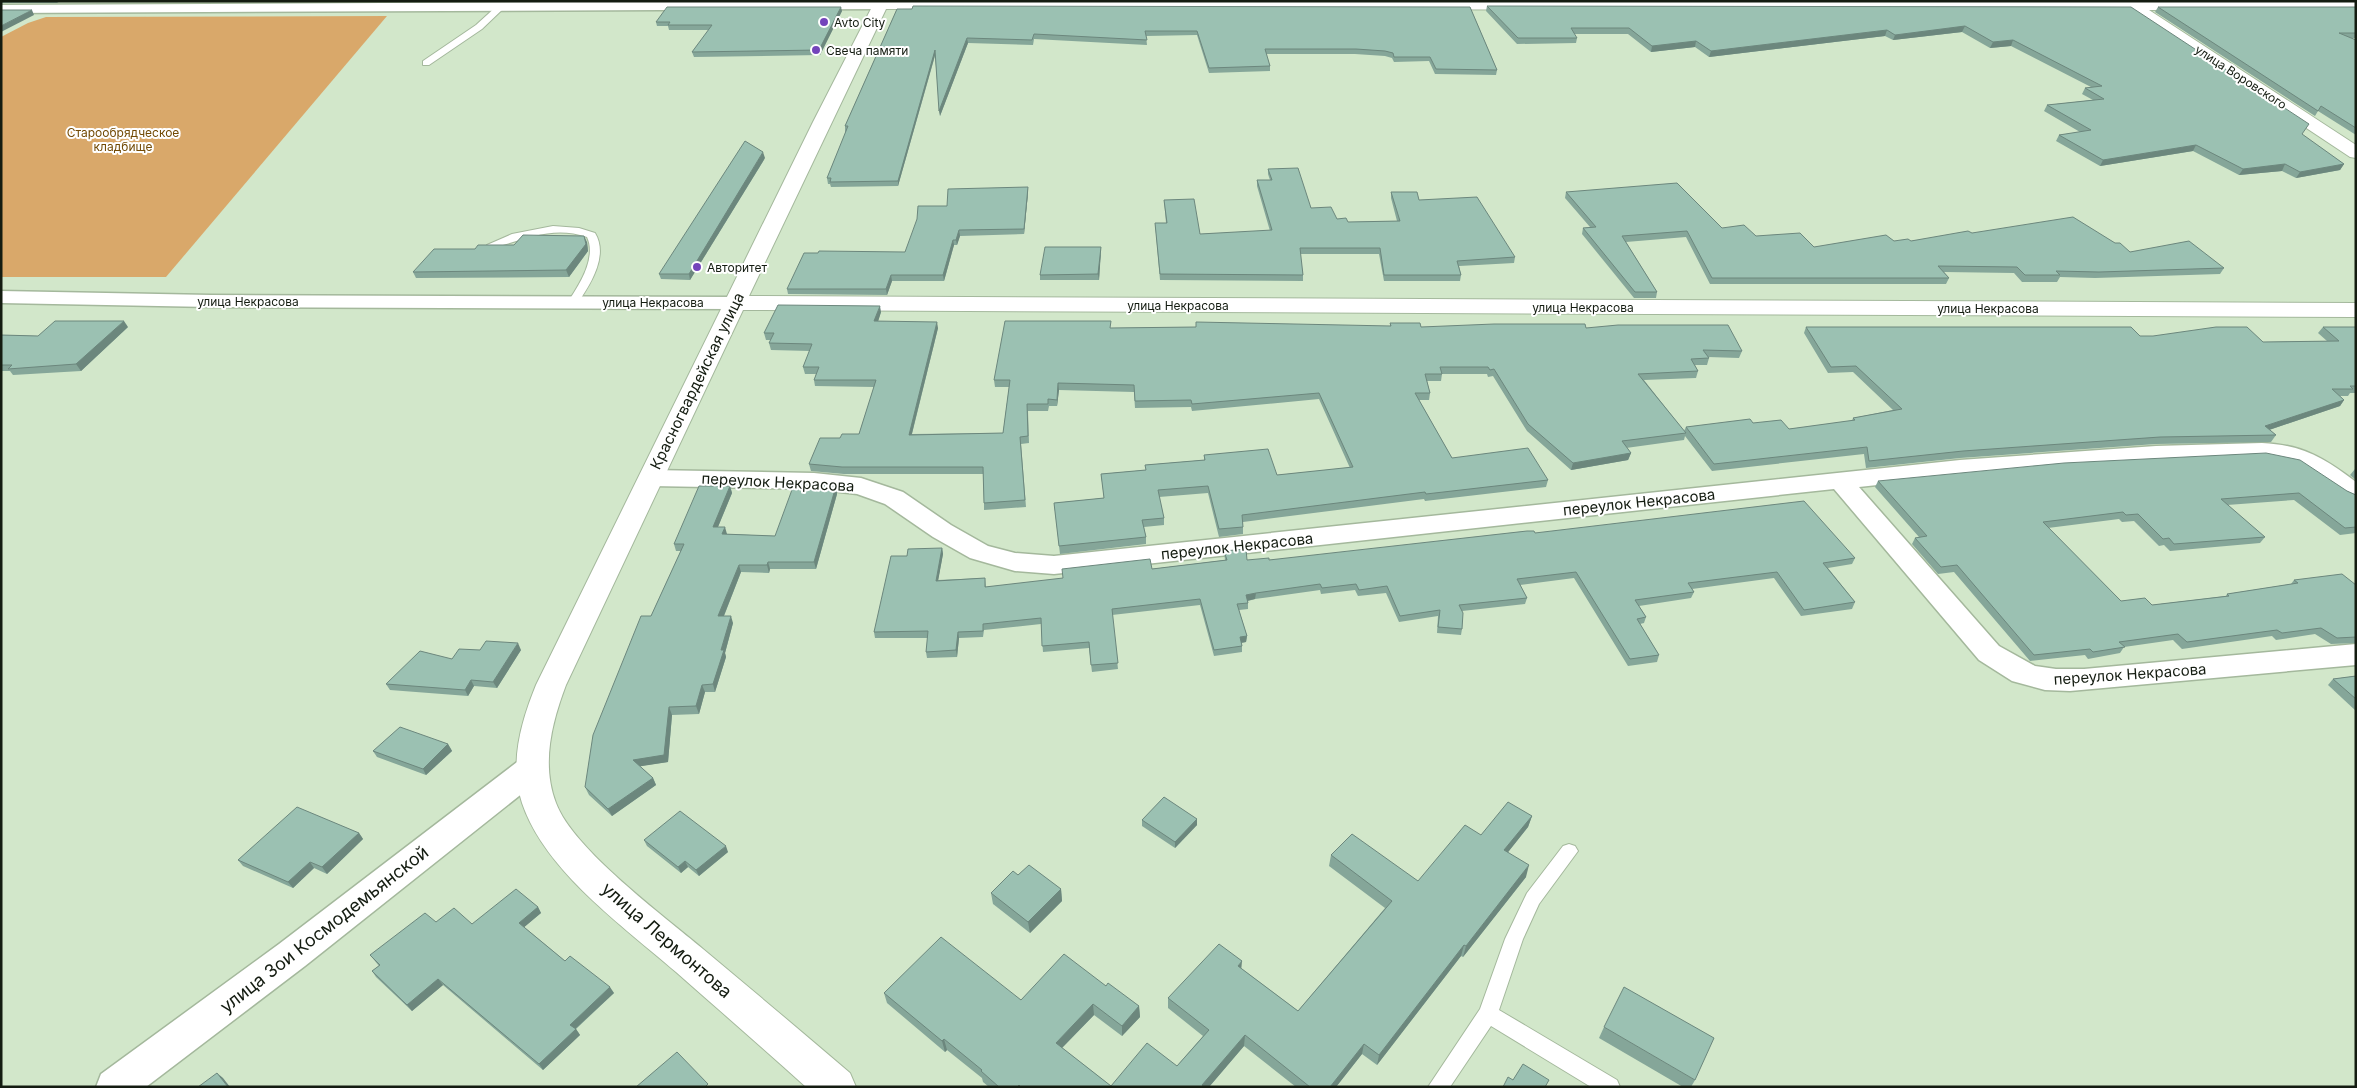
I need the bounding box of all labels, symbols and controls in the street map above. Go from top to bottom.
place label: Avto City [834,15,886,30]
marker: Avto City [818,16,830,28]
street label: улица Воровского [2192,42,2290,112]
place label: Свеча памяти [826,43,908,58]
marker: Свеча памяти [810,44,822,56]
park label: Старообрядческое кладбище [67,125,179,154]
place label: Авторитет [707,260,767,275]
marker: Авторитет [691,261,703,273]
street label: Красногвардейская улица [646,289,748,473]
street label: улица Некрасова [197,294,299,309]
street label: улица Некрасова [602,295,704,310]
street label: улица Некрасова [1127,298,1229,313]
street label: улица Некрасова [1532,300,1634,315]
street label: улица Некрасова [1937,301,2039,316]
street label: переулок Некрасова [701,469,855,495]
street label: переулок Некрасова [1562,485,1716,519]
street label: переулок Некрасова [1160,529,1314,563]
street label: переулок Некрасова [2053,659,2207,689]
street label: улица Зои Космодемьянской [216,841,432,1017]
street label: улица Лермонтова [598,878,736,1002]

